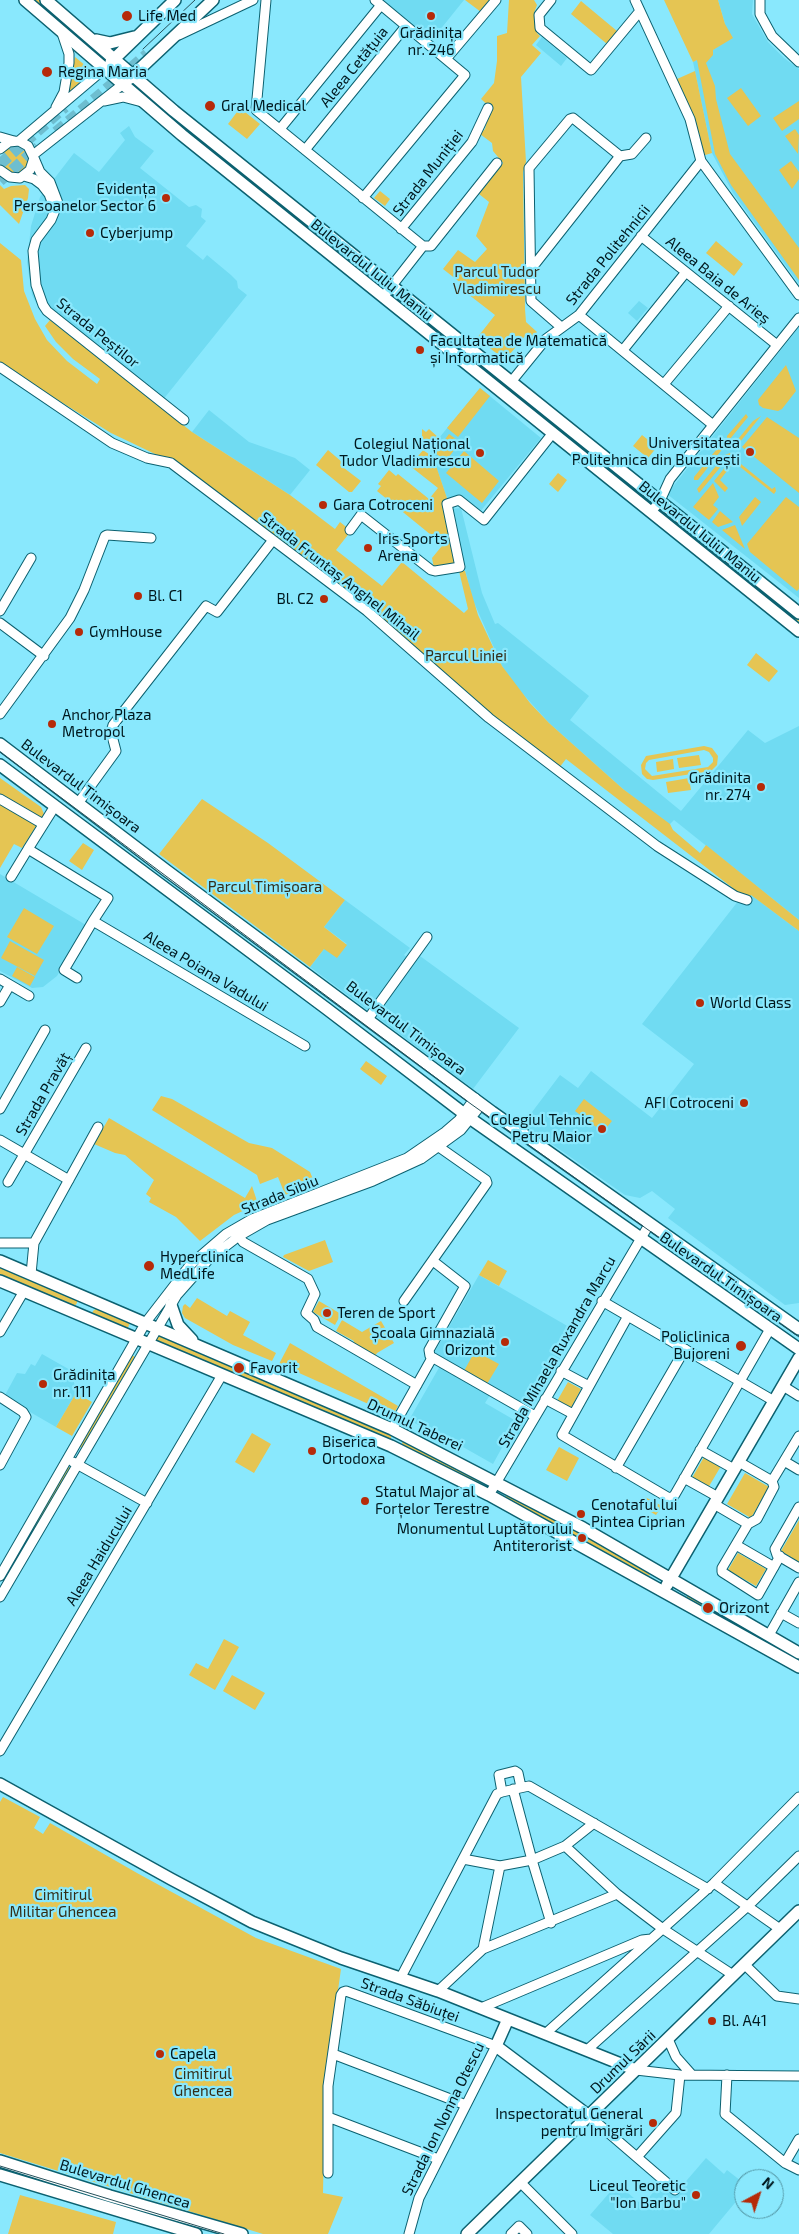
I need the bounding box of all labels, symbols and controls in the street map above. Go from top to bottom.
place label: Life Med [138,7,196,25]
marker: Life Med [120,9,134,23]
marker: Grădinița nr. 246 [425,10,437,22]
street label: Aleea Cetățuia [316,23,392,111]
place label: Grădinița nr. 246 [400,24,462,59]
place label: Regina Maria [58,63,147,81]
marker: Regina Maria [40,65,54,79]
place label: Gral Medical [221,97,306,115]
marker: Gral Medical [203,99,217,113]
street label: Strada Muniției [389,127,467,219]
place label: Evidența Persoanelor Sector 6 [14,180,156,215]
marker: Evidența Persoanelor Sector 6 [160,192,172,204]
street label: Strada Politehnicii [562,201,654,309]
street label: Bulevardul Iuliu Maniu [307,215,437,325]
place label: Cyberjump [100,224,173,242]
marker: Cyberjump [84,227,96,239]
street label: Aleea Baia de Arieș [662,232,774,328]
park label: Parcul Tudor Vladimirescu [453,263,541,298]
street label: Strada Peștilor [53,294,143,372]
place label: Facultatea de Matematică și Informatică [430,332,607,367]
marker: Facultatea de Matematică și Informatică [414,344,426,356]
place label: Universitatea Politehnica din București [572,434,740,469]
place label: Colegiul Național Tudor Vladimirescu [339,435,470,470]
marker: Universitatea Politehnica din București [744,446,756,458]
marker: Colegiul Național Tudor Vladimirescu [474,447,486,459]
street label: Bulevardul Iuliu Maniu [635,477,765,587]
place label: Gara Cotroceni [333,496,433,514]
marker: Gara Cotroceni [317,499,329,511]
street label: Strada Fruntaș Anghel Mihail [257,508,423,644]
place label: Iris Sports Arena [378,530,448,565]
marker: Iris Sports Arena [362,542,374,554]
place label: Bl. C1 [148,587,183,605]
marker: Bl. C1 [132,590,144,602]
place label: Bl. C2 [276,590,314,608]
marker: Bl. C2 [318,593,330,605]
place label: GymHouse [89,623,162,641]
marker: GymHouse [73,626,85,638]
park label: Parcul Liniei [425,647,507,665]
place label: Anchor Plaza Metropol [62,706,151,741]
marker: Anchor Plaza Metropol [46,718,58,730]
street label: Bulevardul Timișoara [18,735,144,837]
place label: Grădinita nr. 274 [689,769,751,804]
marker: Grădinita nr. 274 [755,781,767,793]
park label: Parcul Timișoara [208,878,322,896]
street label: Aleea Poiana Vadului [141,927,271,1015]
street label: Bulevardul Timișoara [343,977,469,1079]
place label: World Class [710,994,791,1012]
marker: World Class [694,997,706,1009]
street label: Strada Pravăț [12,1049,74,1139]
place label: AFI Cotroceni [644,1094,734,1112]
marker: AFI Cotroceni [738,1097,750,1109]
place label: Colegiul Tehnic Petru Maior [490,1111,592,1146]
marker: Colegiul Tehnic Petru Maior [596,1123,608,1135]
street label: Strada Sibiu [239,1171,321,1219]
street label: Bulevardul Timișoara [656,1228,786,1326]
place label: Hyperclinica MedLife [160,1248,244,1283]
street label: Strada Mihaela Ruxandra Marcu [495,1253,619,1451]
marker: Hyperclinica MedLife [142,1259,156,1273]
place label: Teren de Sport [337,1304,435,1322]
marker: Teren de Sport [321,1307,333,1319]
place label: Școala Gimnazială Orizont [371,1324,495,1359]
place label: Policlinica Bujoreni [661,1328,730,1363]
marker: Școala Gimnazială Orizont [499,1336,511,1348]
marker: Policlinica Bujoreni [734,1339,748,1353]
place label: Favorit [250,1359,298,1377]
marker: Favorit [232,1361,246,1375]
place label: Grădinița nr. 111 [53,1366,115,1401]
marker: Grădinița nr. 111 [37,1378,49,1390]
street label: Drumul Taberei [364,1395,466,1455]
place label: Biserica Ortodoxa [322,1433,385,1468]
marker: Biserica Ortodoxa [306,1445,318,1457]
place label: Statul Major al Forțelor Terestre [375,1483,490,1518]
marker: Statul Major al Forțelor Terestre [359,1495,371,1507]
place label: Cenotaful lui Pintea Ciprian [591,1496,685,1531]
street label: Aleea Haiducului [62,1503,136,1609]
marker: Cenotaful lui Pintea Ciprian [575,1508,587,1520]
place label: Monumentul Luptătorului Antiterorist [397,1520,572,1555]
marker: Monumentul Luptătorului Antiterorist [576,1532,588,1544]
place label: Orizont [719,1599,769,1617]
marker: Orizont [701,1601,715,1615]
park label: Cimitirul Militar Ghencea [10,1886,116,1921]
street label: Strada Săbiuței [358,1974,462,2026]
place label: Bl. A41 [722,2012,767,2030]
marker: Bl. A41 [706,2015,718,2027]
street label: Drumul Sării [586,2026,660,2098]
street label: Strada Ion Nonna Otescu [398,2039,488,2199]
place label: Capela [170,2045,216,2063]
marker: Capela [154,2048,166,2060]
park label: Cimitirul Ghencea [174,2065,232,2100]
place label: Inspectoratul General pentru Imigrări [495,2105,643,2140]
marker: Inspectoratul General pentru Imigrări [647,2117,659,2129]
street label: Bulevardul Ghencea [58,2156,192,2212]
north arrow [734,2169,784,2219]
text: N [759,2173,778,2193]
place label: Liceul Teoretic "Ion Barbu" [589,2177,686,2212]
marker: Liceul Teoretic "Ion Barbu" [690,2189,702,2201]

